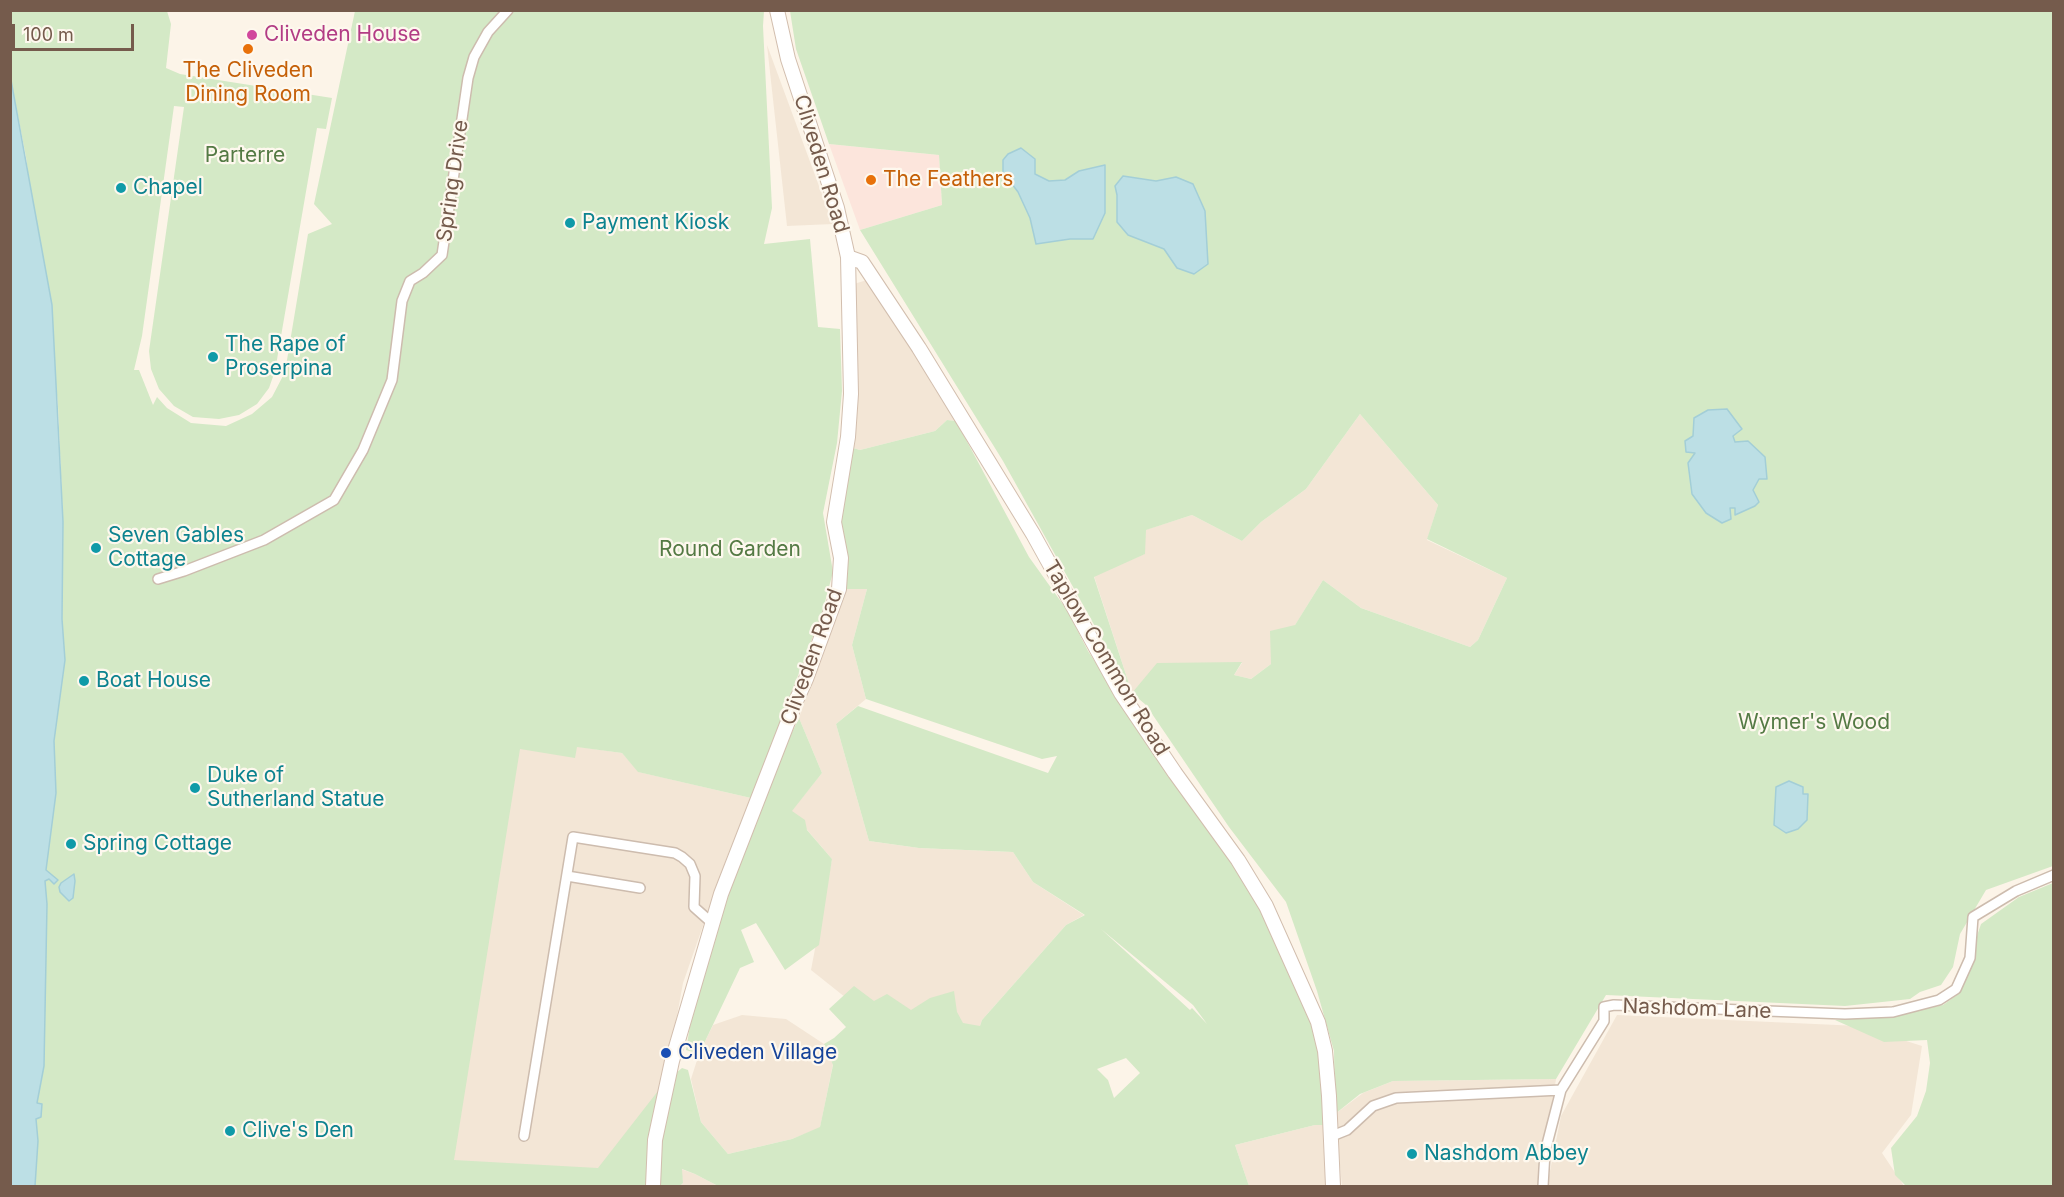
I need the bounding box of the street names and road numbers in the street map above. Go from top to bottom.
street label: Cliveden Road [788,92,854,236]
street label: Spring Drive [432,118,474,244]
street label: Taplow Common Road [1038,556,1174,760]
street label: Cliveden Road [776,585,848,729]
street label: Nashdom Lane [1622,994,1772,1024]

